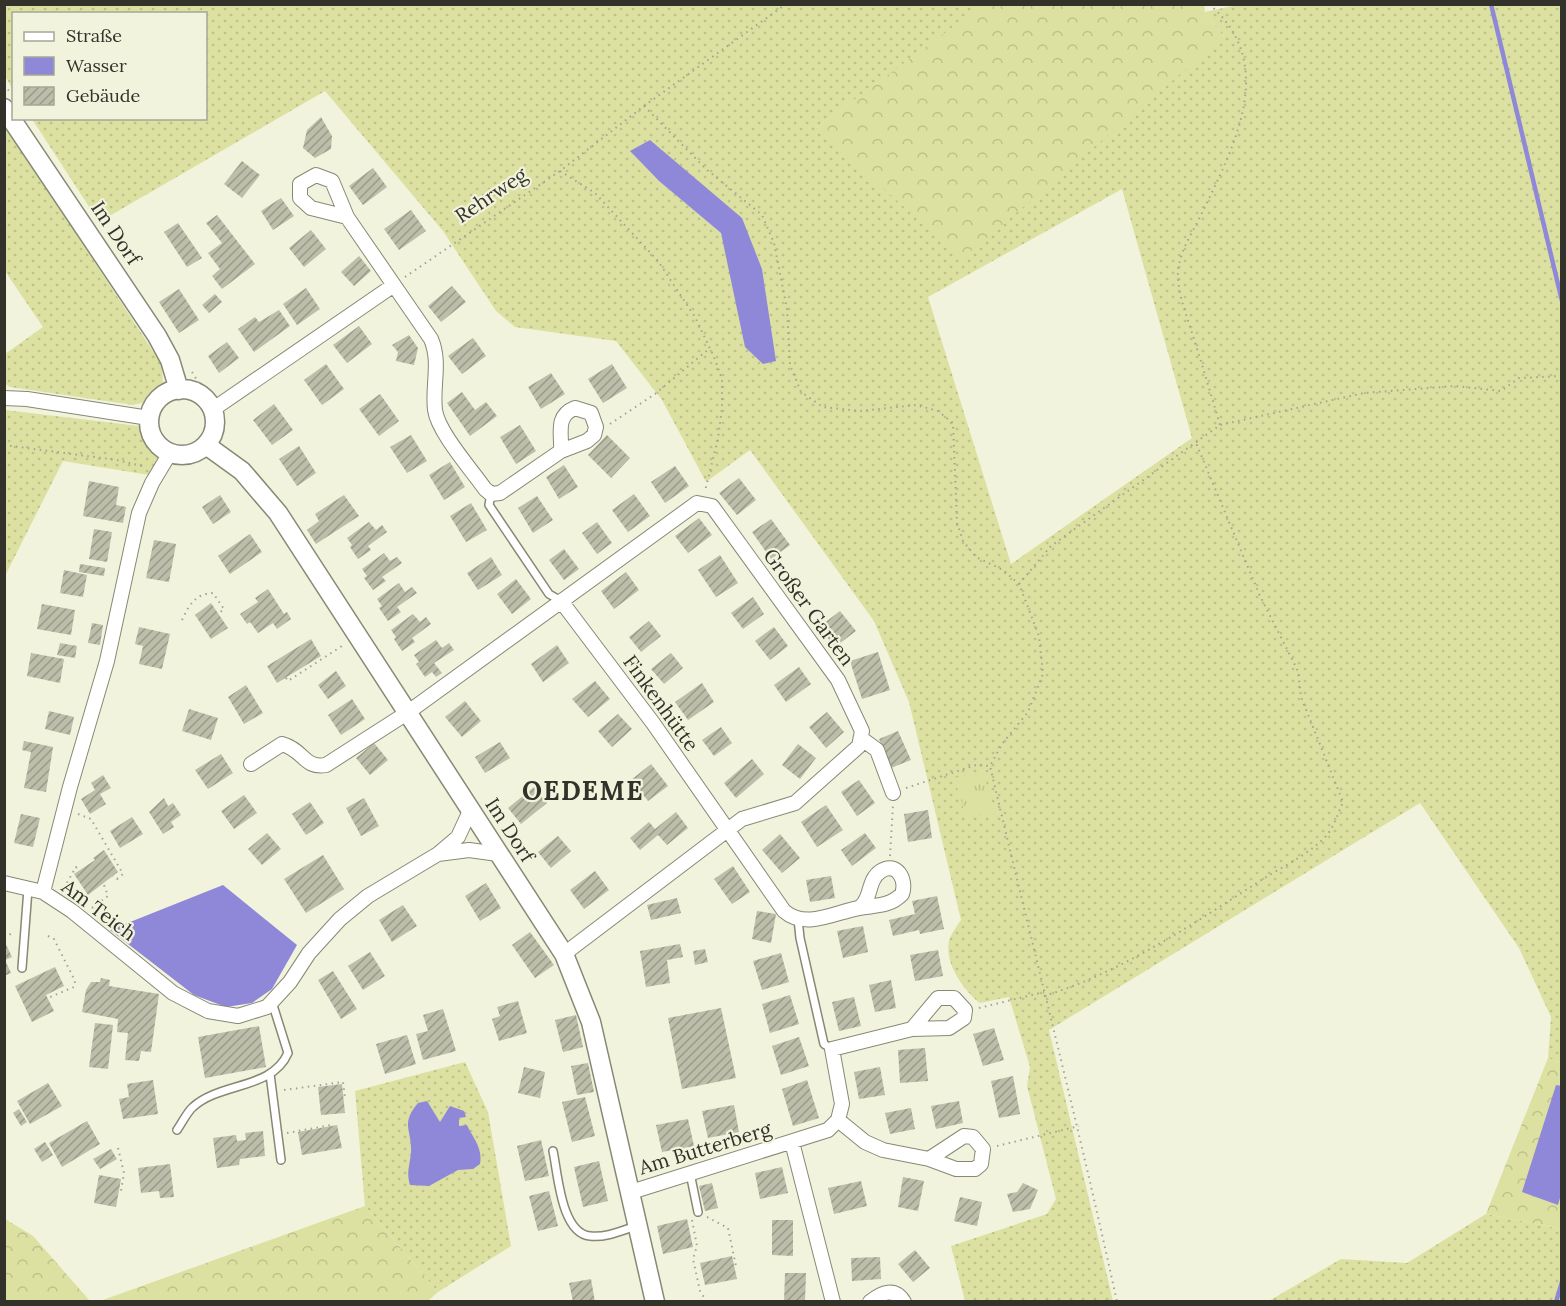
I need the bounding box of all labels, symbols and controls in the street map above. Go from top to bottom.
legend [12,12,207,120]
text: Straße [66,24,122,47]
text: Wasser [66,54,127,77]
text: Gebäude [66,84,141,107]
street label: Rehrweg [450,161,532,228]
street label: Im Dorf [86,196,148,270]
street label: Großer Garten [759,543,860,670]
street label: Finkenhütte [618,650,705,756]
district label: OEDEME [522,774,644,807]
street label: Im Dorf [480,793,541,868]
street label: Am Teich [56,873,141,946]
street label: Am Butterberg [635,1115,775,1180]

